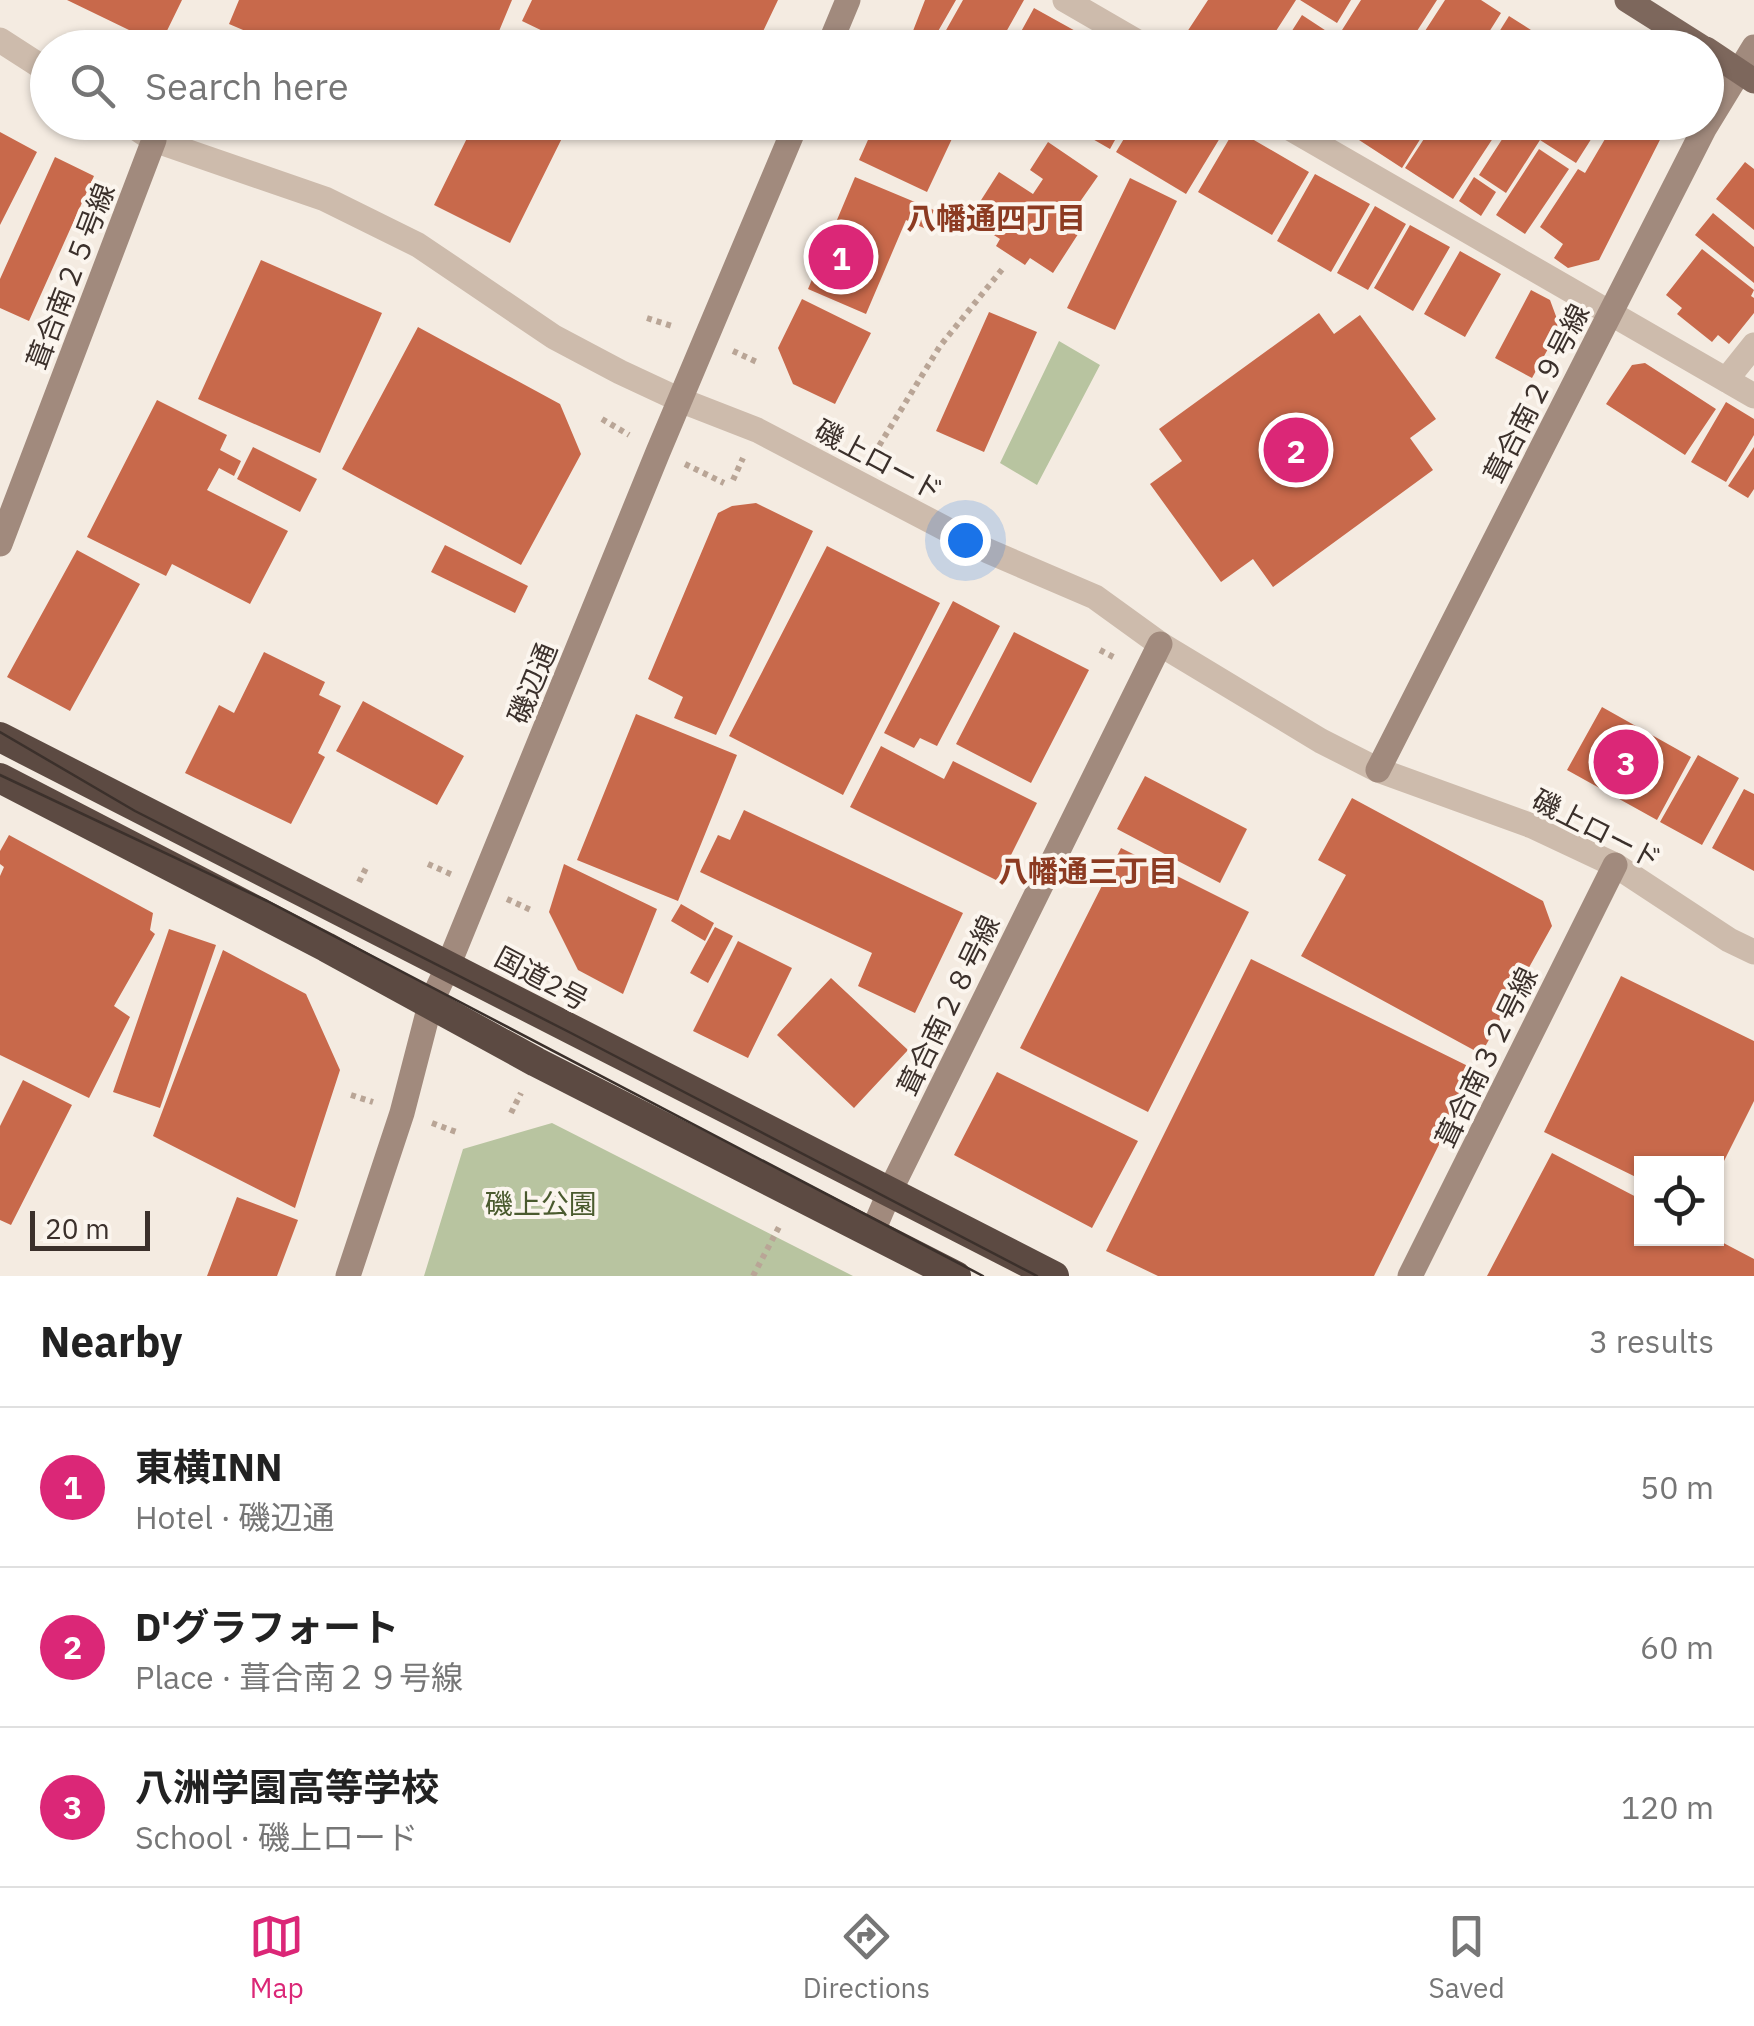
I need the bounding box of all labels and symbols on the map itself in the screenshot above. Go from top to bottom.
street label: 葺合南２５号線 [18,178,122,374]
district label: 八幡通四丁目 [906,198,1086,237]
pin: 1 [808,220,874,294]
street label: 葺合南２９号線 [1475,297,1597,489]
street label: 磯上ロード [809,411,949,509]
pin: 2 [1264,412,1328,488]
your location [940,515,991,566]
street label: 磯辺通 [499,637,565,729]
pin: 3 [1594,724,1658,800]
street label: 磯上ロード [1526,781,1668,877]
district label: 八幡通三丁目 [998,851,1178,890]
street label: 葺合南２８号線 [888,909,1008,1101]
street label: 国道2号 [489,938,595,1018]
street label: 葺合南３２号線 [1426,961,1546,1153]
park label: 磯上公園 [485,1185,597,1222]
scale bar [30,1206,150,1250]

